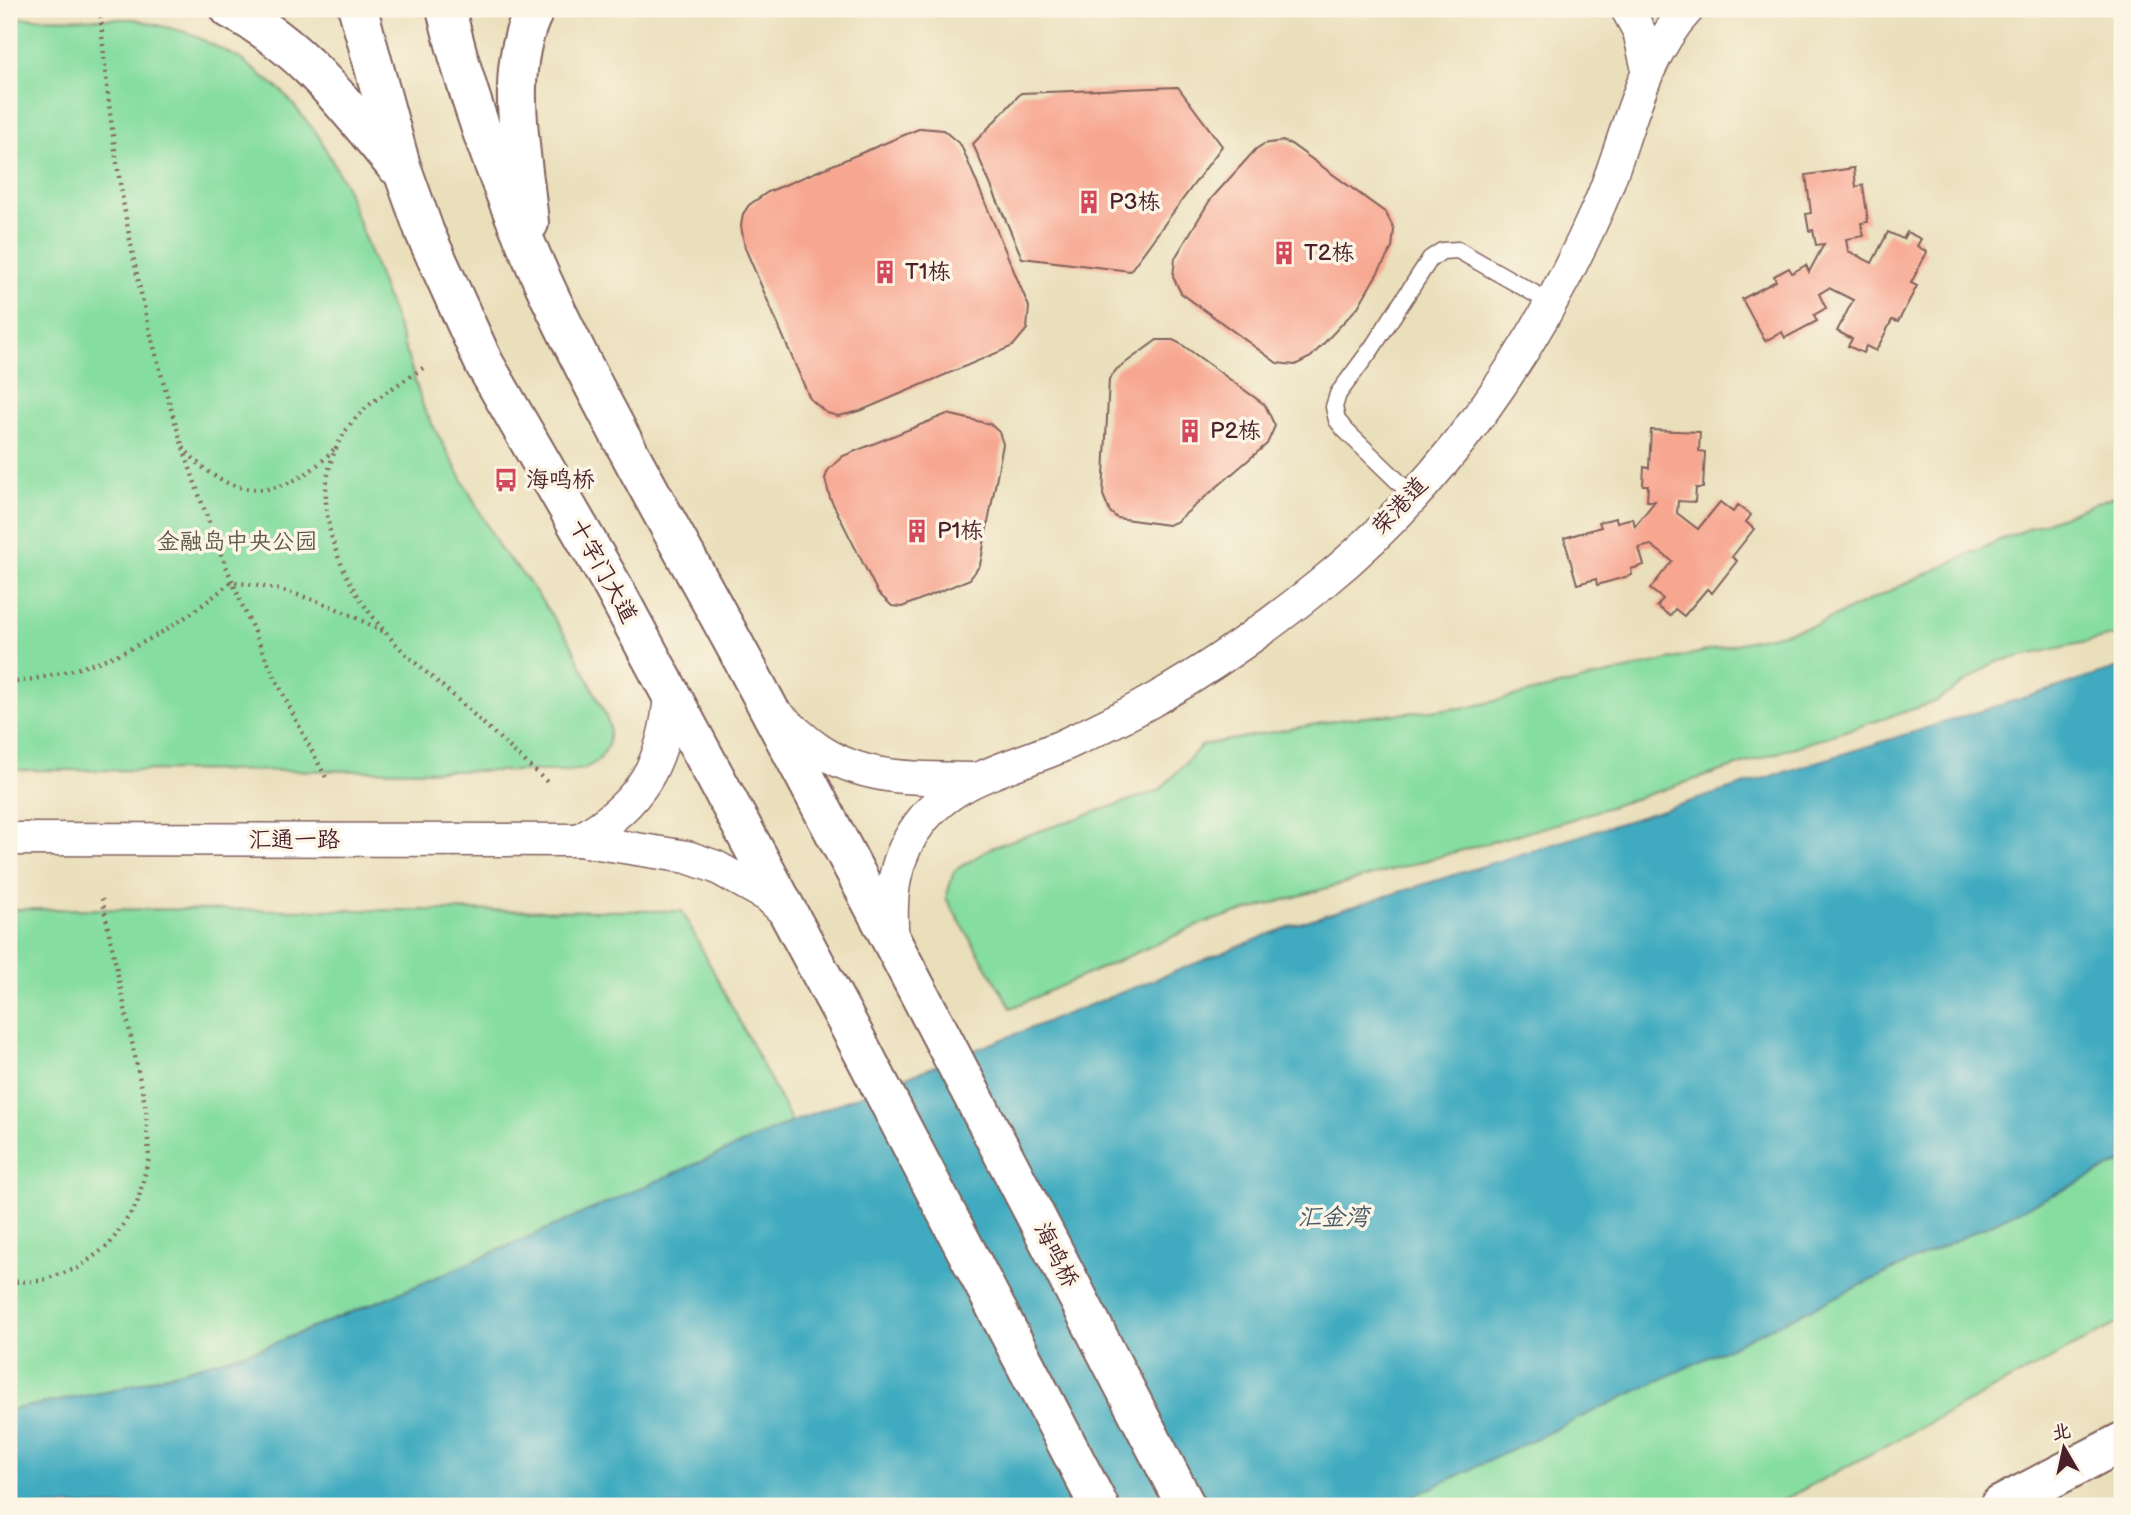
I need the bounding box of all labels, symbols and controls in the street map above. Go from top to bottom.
building icon: P3栋 [1075,188,1103,216]
place label: P3栋 [1109,188,1161,216]
building icon: T2栋 [1270,239,1298,267]
place label: T2栋 [1304,239,1354,267]
building icon: T1栋 [871,258,899,286]
place label: T1栋 [905,258,951,286]
building icon: P2栋 [1176,417,1204,445]
place label: P2栋 [1210,417,1261,445]
bus stop icon: 海鸣桥 [492,466,520,494]
place label: 海鸣桥 [526,466,595,494]
street label: 荣港道 [1366,471,1434,541]
street label: 十字门大道 [563,514,643,628]
building icon: P1栋 [903,517,931,545]
place label: P1栋 [937,517,983,545]
park label: 金融岛中央公园 [157,528,318,556]
street label: 汇通一路 [248,826,340,854]
water label: 汇金湾 [1297,1203,1372,1232]
street label: 海鸣桥 [1028,1218,1084,1292]
north arrow [2030,1414,2100,1484]
text: 北 [2050,1420,2073,1446]

